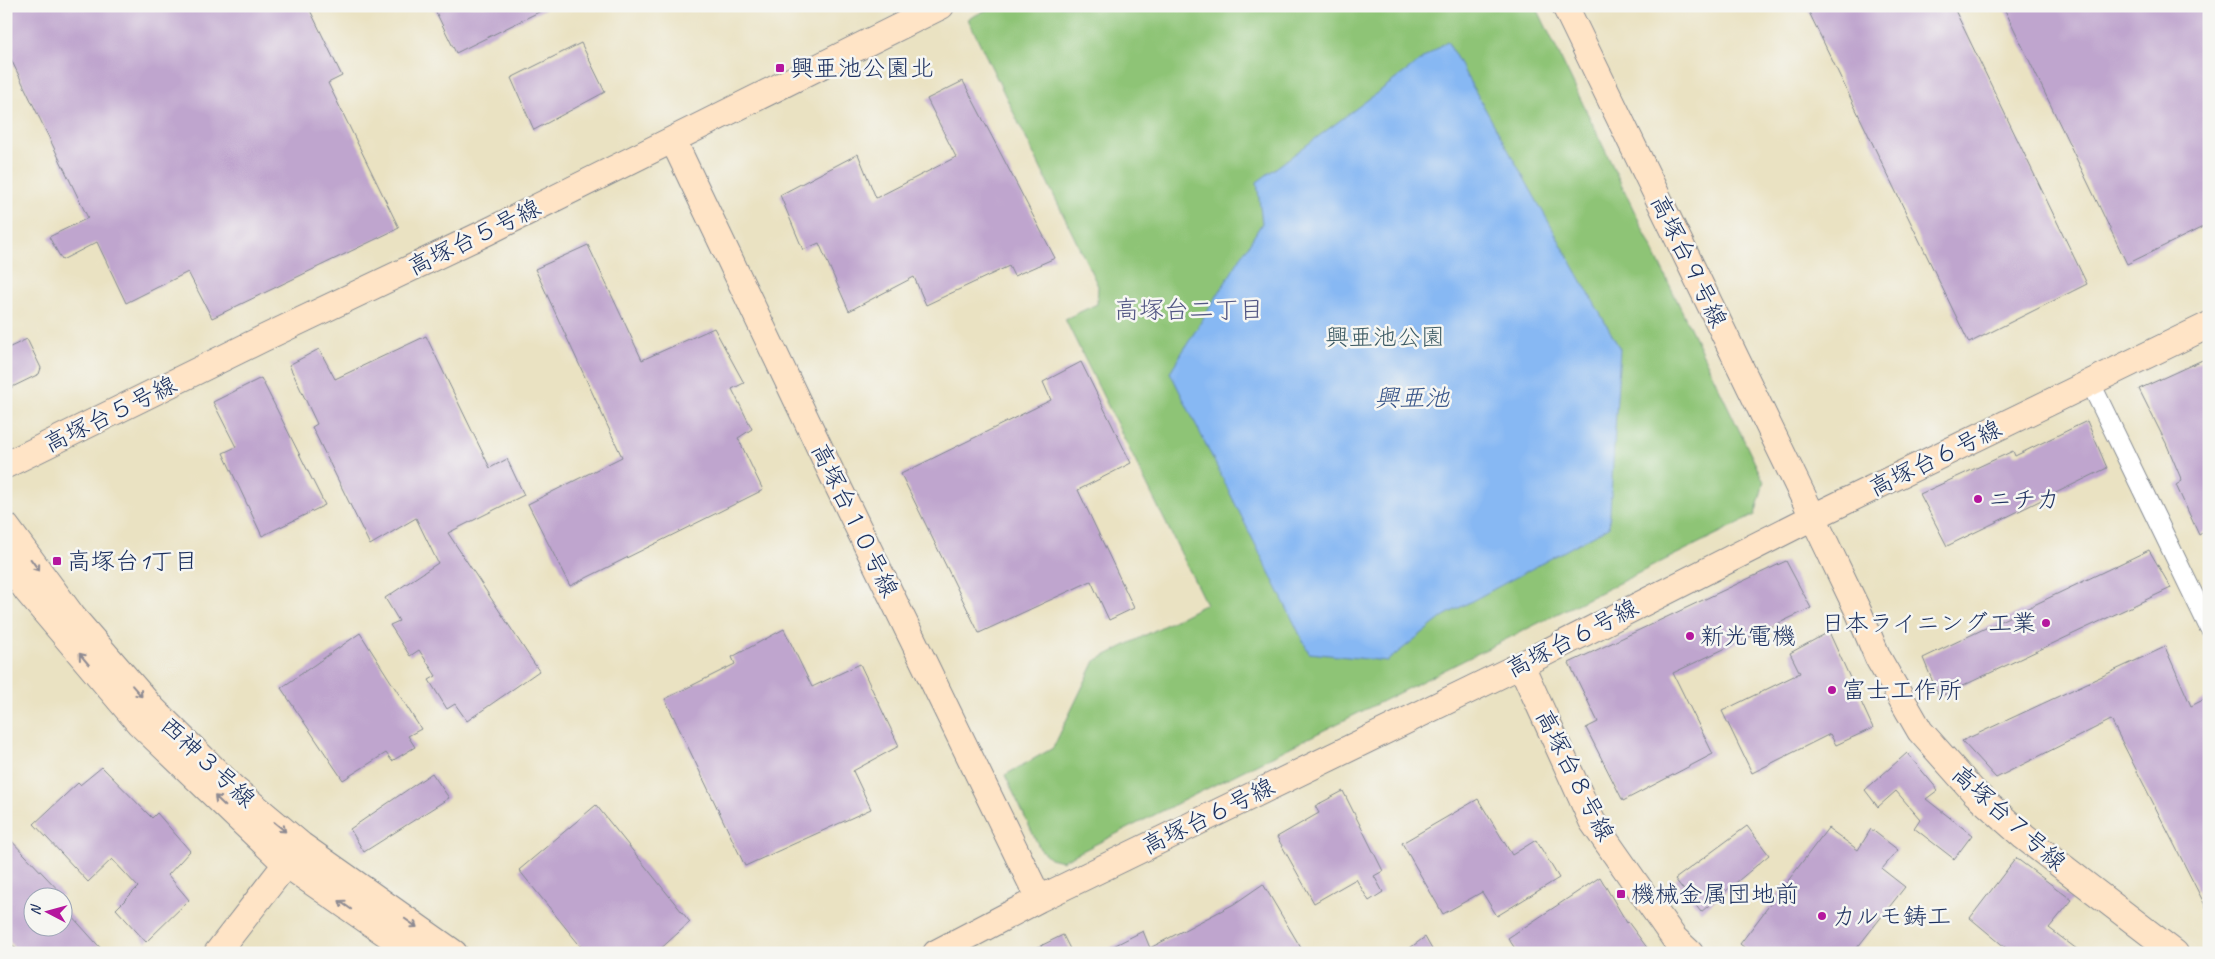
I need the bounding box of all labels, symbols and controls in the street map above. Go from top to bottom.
place label: 興亜池公園北 [790,53,934,83]
marker: 興亜池公園北 [774,62,786,74]
street label: 高塚台９号線 [1644,190,1734,332]
street label: 高塚台５号線 [403,192,545,282]
district label: 高塚台二丁目 [1114,294,1264,326]
park label: 興亜池公園 [1325,322,1445,352]
street label: 高塚台５号線 [39,369,181,459]
water label: 興亜池 [1374,382,1450,414]
street label: 高塚台６号線 [1864,413,2006,503]
street label: 高塚台１０号線 [805,438,905,602]
place label: ニチカ [1988,484,2060,514]
marker: ニチカ [1972,493,1984,505]
place label: 高塚台1丁目 [67,546,198,576]
marker: 高塚台1丁目 [51,555,63,567]
one-way arrow [30,558,40,572]
street label: 高塚台６号線 [1501,592,1643,684]
place label: 日本ライニング工業 [1821,608,2036,638]
marker: 日本ライニング工業 [2040,617,2052,629]
place label: 新光電機 [1700,621,1796,651]
marker: 新光電機 [1684,630,1696,642]
one-way arrow [78,652,90,665]
place label: 富士工作所 [1842,675,1962,705]
marker: 富士工作所 [1826,684,1838,696]
one-way arrow [132,685,143,698]
street label: 高塚台８号線 [1529,704,1621,846]
street label: 西神３号線 [154,710,262,814]
street label: 高塚台７号線 [1945,759,2073,877]
street label: 高塚台６号線 [1137,771,1279,861]
one-way arrow [214,795,227,807]
one-way arrow [273,822,286,833]
place label: 機械金属団地前 [1631,879,1799,909]
north arrow [22,886,72,936]
marker: 機械金属団地前 [1615,888,1627,900]
one-way arrow [338,900,352,910]
place label: カルモ鋳工 [1832,901,1951,931]
text: N [27,903,45,916]
marker: カルモ鋳工 [1816,910,1828,922]
one-way arrow [404,918,418,928]

